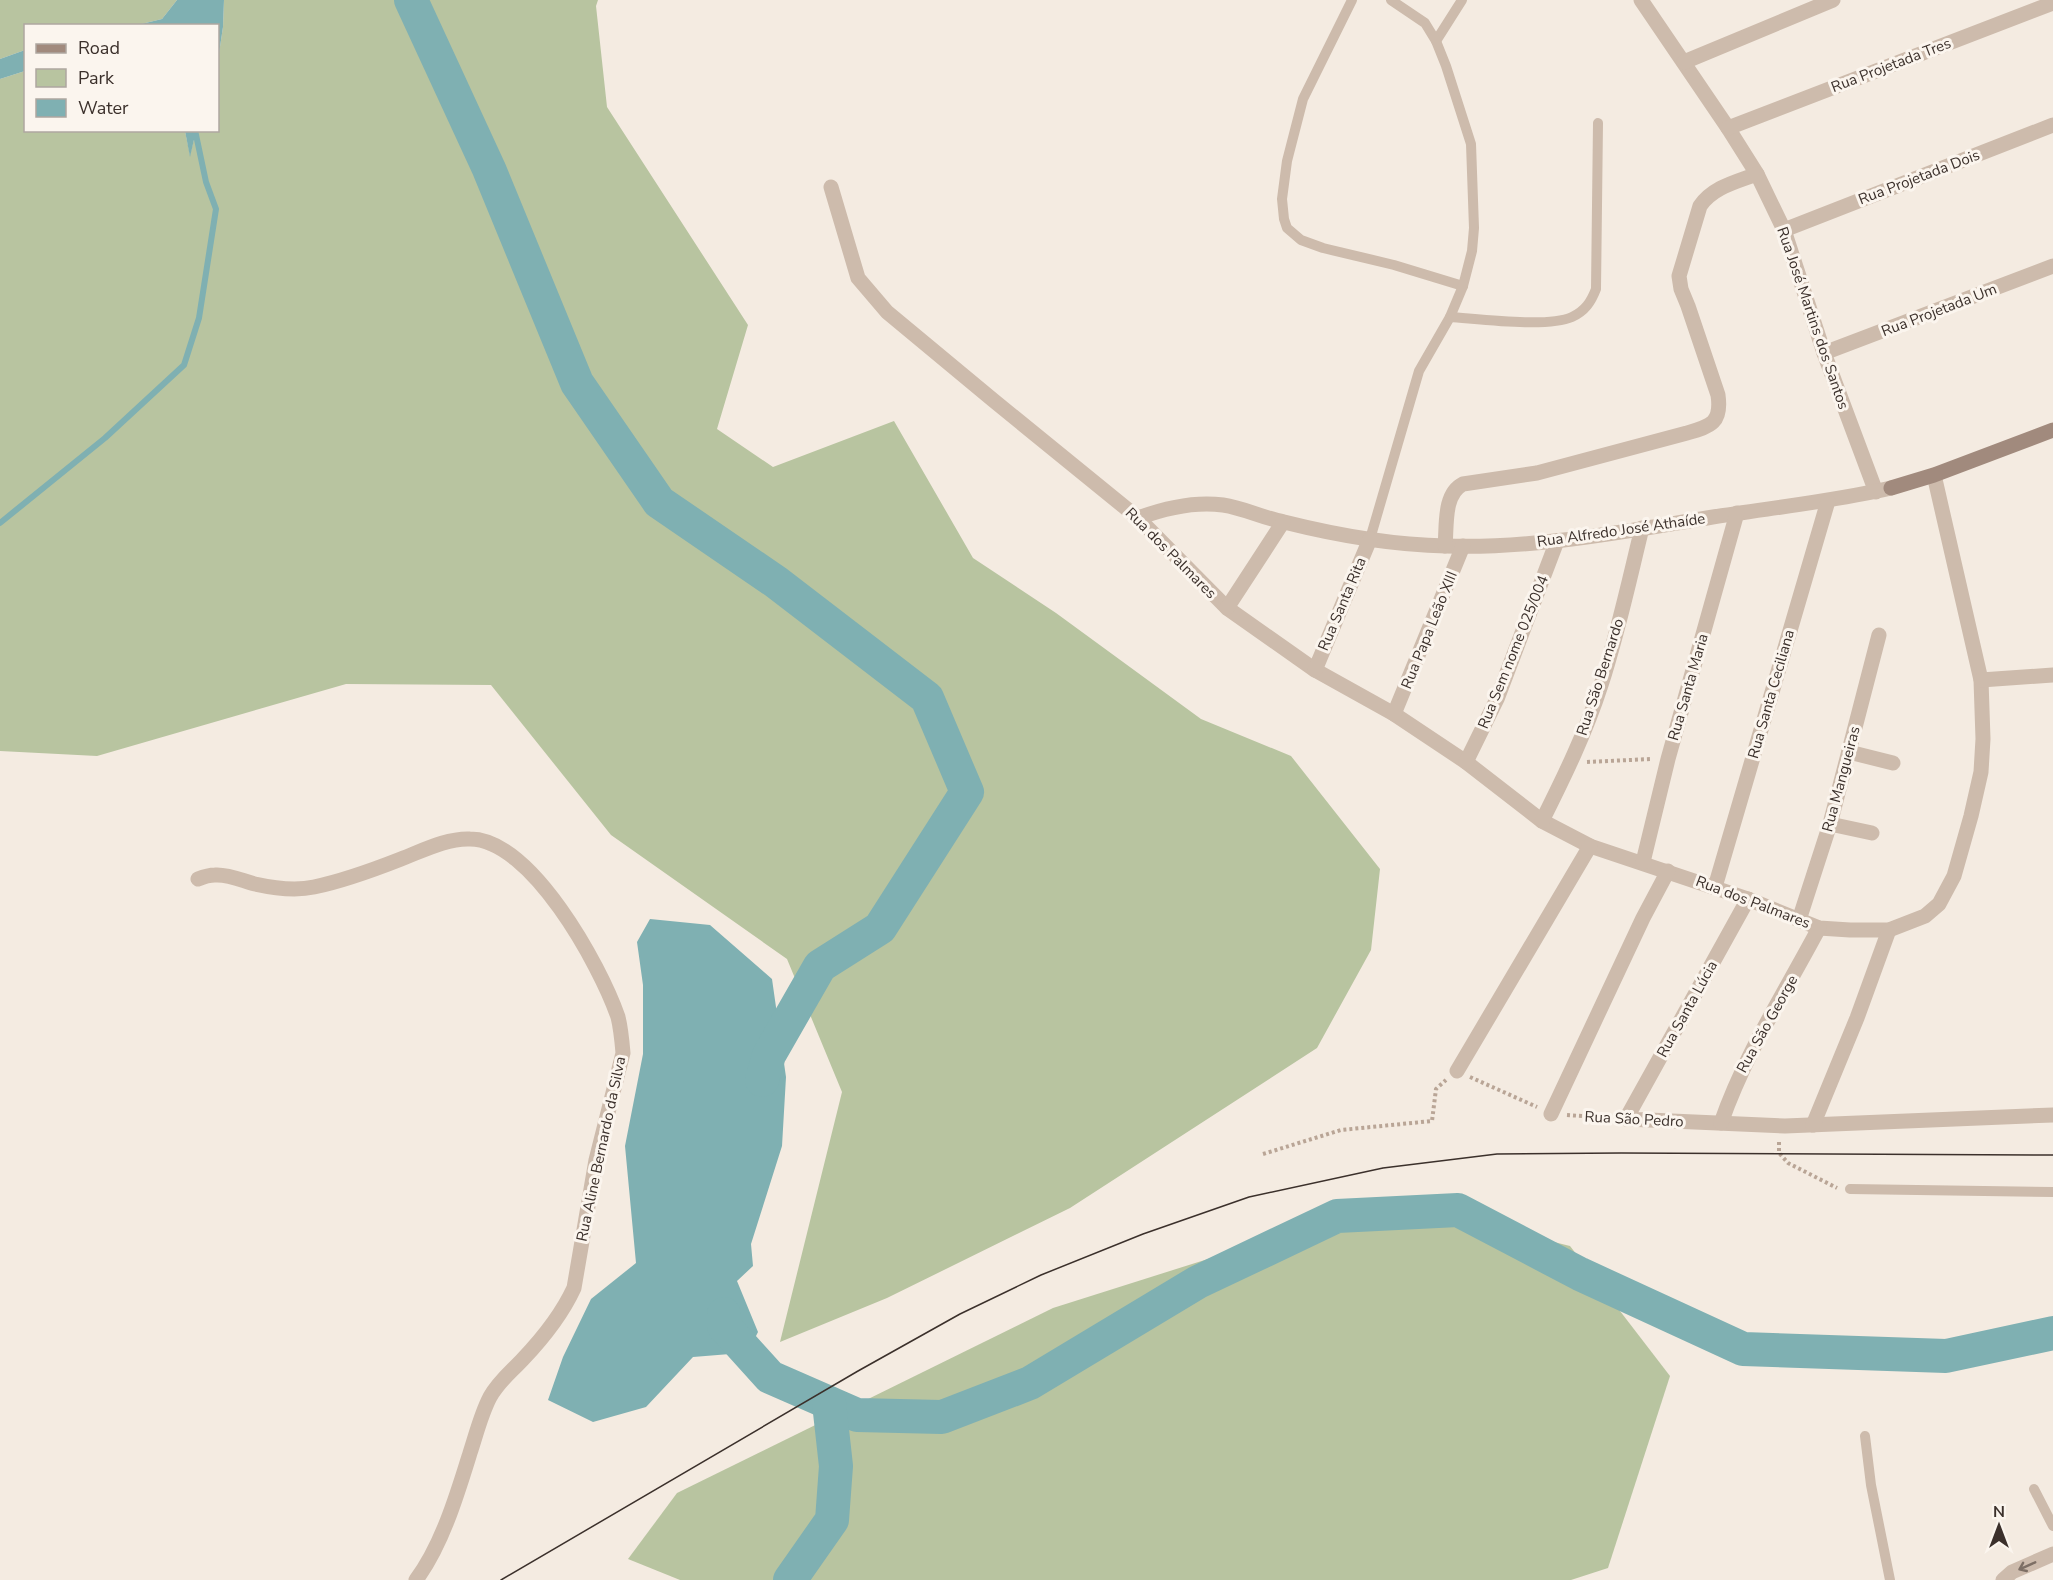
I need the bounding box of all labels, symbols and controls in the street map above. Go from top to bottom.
legend [24,24,219,132]
street label: Rua Projetada Tres [1828,33,1954,97]
text: Road [78,36,120,60]
text: Park [78,66,115,90]
text: Water [78,96,129,120]
street label: Rua Projetada Dois [1855,145,1983,209]
street label: Rua José Martins dos Santos [1772,224,1854,412]
street label: Rua Projetada Um [1878,279,2000,341]
street label: Rua dos Palmares [1121,503,1221,603]
street label: Rua Alfredo José Athaíde [1536,508,1706,552]
street label: Rua Santa Rita [1313,554,1371,654]
street label: Rua Papa Leão XIII [1396,568,1462,692]
street label: Rua Sem nome 025/004 [1473,572,1553,732]
street label: Rua São Bernardo [1572,616,1628,738]
street label: Rua Santa Ceciliana [1743,627,1799,761]
street label: Rua Santa Maria [1663,631,1713,743]
street label: Rua Mangueiras [1817,724,1865,834]
street label: Rua dos Palmares [1693,871,1813,933]
street label: Rua Santa Lúcia [1652,957,1722,1061]
street label: Rua São George [1732,972,1802,1076]
street label: Rua Aline Bernardo da Silva [572,1055,630,1243]
street label: Rua São Pedro [1584,1106,1684,1132]
north arrow [1969,1496,2029,1556]
text: N [1993,1501,2005,1523]
one-way arrow [2018,1560,2036,1572]

